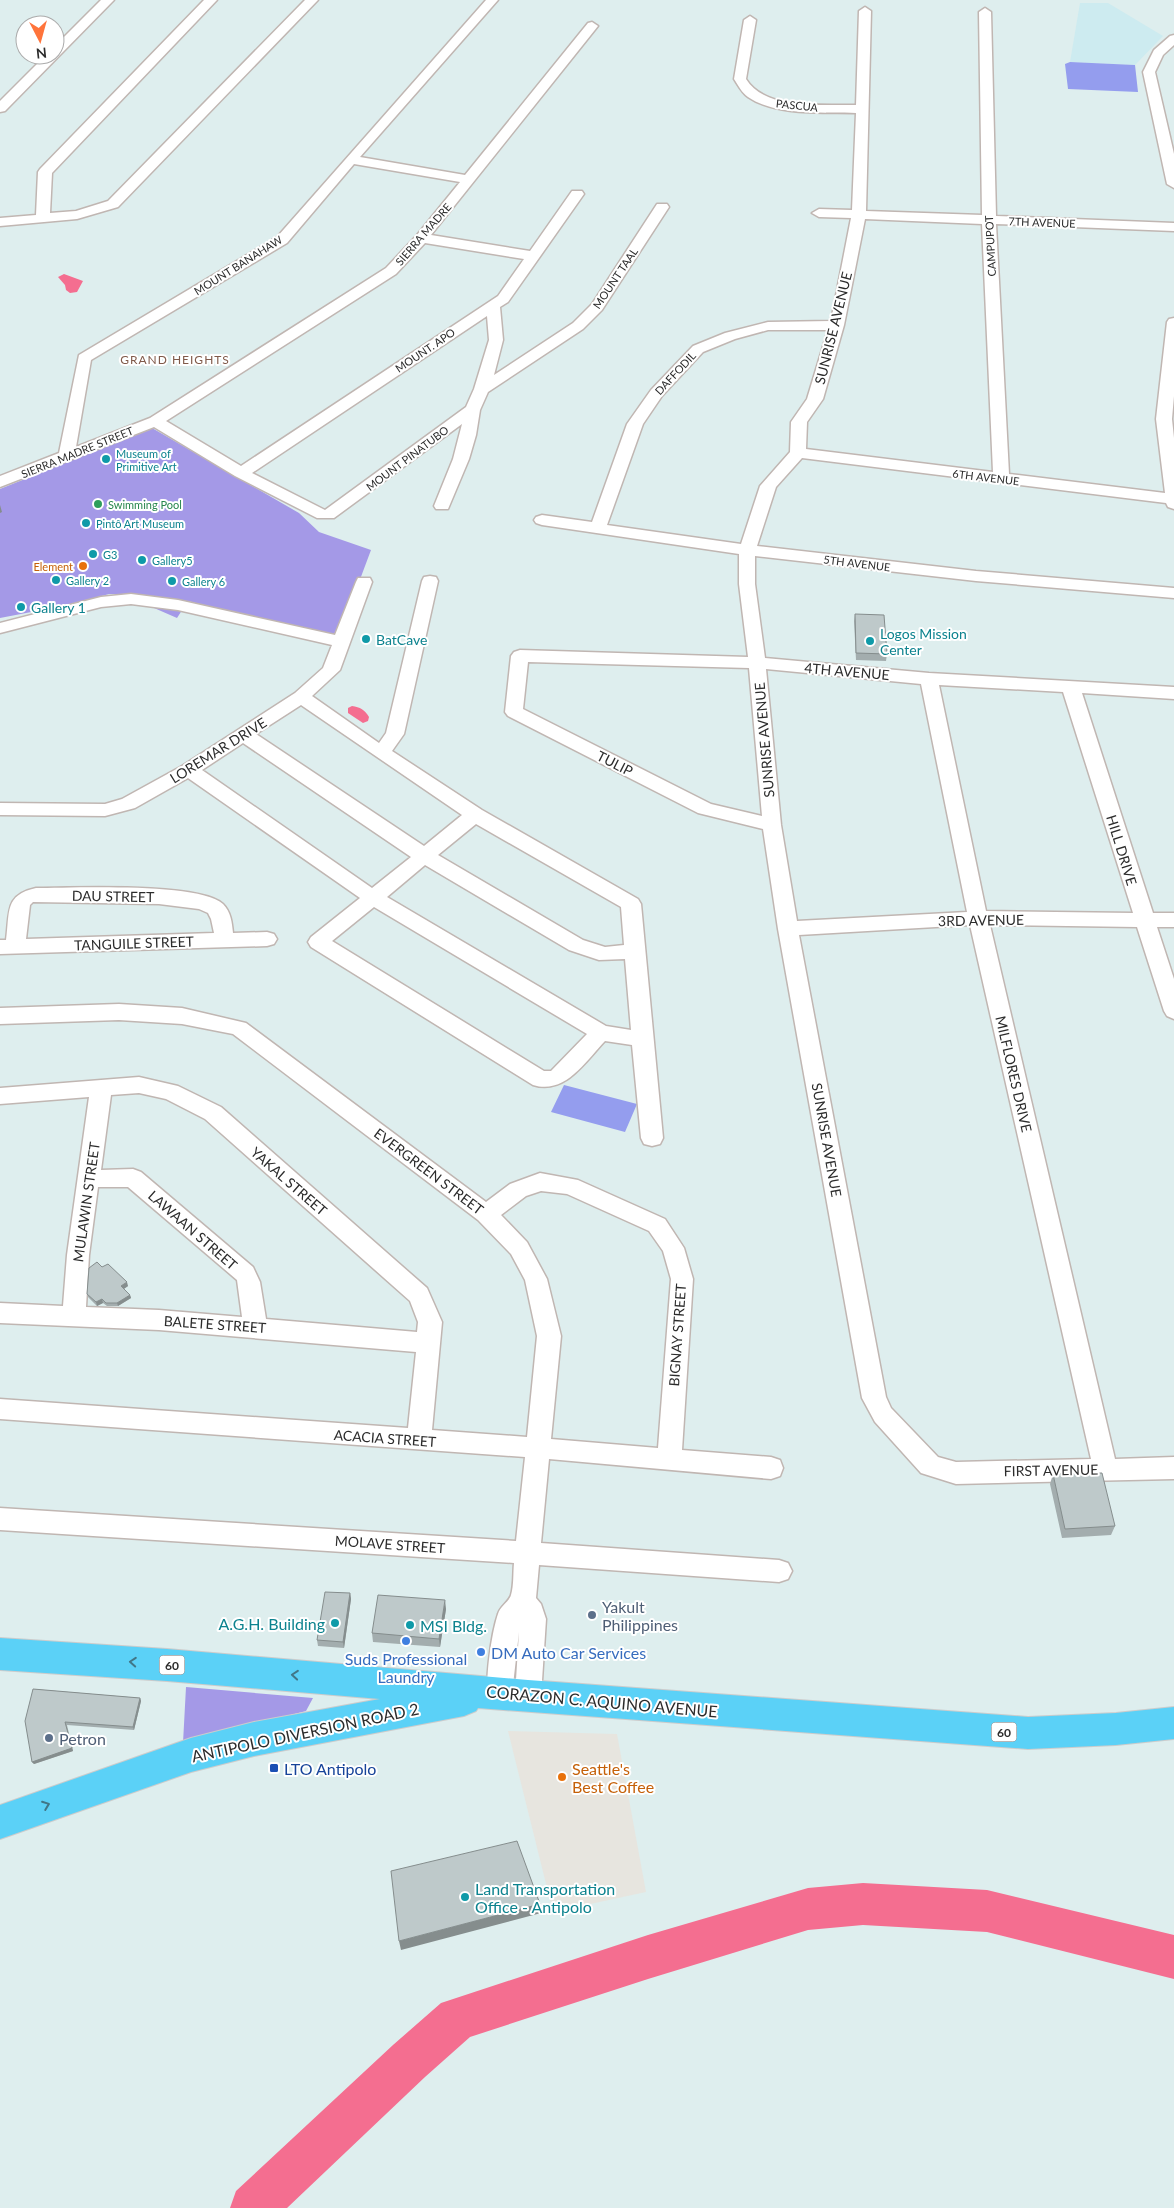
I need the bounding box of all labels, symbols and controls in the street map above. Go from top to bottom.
north arrow [15,15,65,65]
text: N [35,44,48,62]
street label: PASCUA [775,96,819,114]
street label: SIERRA MADRE [392,200,454,268]
street label: 7TH AVENUE [1008,214,1076,230]
street label: CAMPUPOT [982,215,998,277]
street label: MOUNT BANAHAW [191,232,285,297]
street label: MOUNT TAAL [590,245,640,311]
street label: SUNRISE AVENUE [811,270,855,386]
street label: MOUNT. APO [393,325,457,375]
street label: DAFFODIL [652,349,698,397]
district label: GRAND HEIGHTS [120,352,230,367]
street label: SIERRA MADRE STREET [19,423,135,480]
street label: MOUNT PINATUBO [363,423,451,493]
place label: Museum of Primitive Art [116,447,177,473]
marker: Museum of Primitive Art [100,453,112,465]
street label: 6TH AVENUE [952,466,1020,488]
marker: Swimming Pool [92,498,104,510]
place label: Swimming Pool [108,498,182,511]
marker: Pintô Art Museum [80,517,92,529]
place label: Pintô Art Museum [96,517,184,530]
marker: G3 [87,548,99,560]
place label: G3 [103,548,117,561]
street label: 5TH AVENUE [823,552,891,574]
marker: Gallery5 [136,554,148,566]
place label: Gallery5 [152,554,193,567]
place label: Element [33,560,73,573]
marker: Element [77,560,89,572]
marker: Gallery 2 [50,574,62,586]
place label: Gallery 2 [66,574,109,587]
marker: Gallery 6 [166,575,178,587]
place label: Gallery 6 [182,575,225,588]
place label: Gallery 1 [31,599,86,616]
marker: Gallery 1 [15,601,27,613]
place label: Logos Mission Center [880,625,967,658]
place label: BatCave [376,631,427,648]
marker: BatCave [360,633,372,645]
marker: Logos Mission Center [864,635,876,647]
street label: 4TH AVENUE [804,659,890,683]
street label: SUNRISE AVENUE [751,682,777,798]
street label: LOREMAR DRIVE [167,714,269,786]
street label: TULIP [594,747,636,779]
street label: HILL DRIVE [1103,813,1141,887]
street label: DAU STREET [72,887,155,905]
street label: 3RD AVENUE [938,911,1024,929]
street label: TANGUILE STREET [74,932,195,954]
street label: MILFLORES DRIVE [992,1014,1036,1134]
street label: SUNRISE AVENUE [809,1082,845,1198]
street label: EVERGREEN STREET [371,1124,488,1218]
street label: MULAWIN STREET [69,1140,103,1263]
street label: YAKAL STREET [247,1143,331,1219]
street label: LAWAAN STREET [145,1187,241,1274]
street label: BIGNAY STREET [665,1282,689,1387]
street label: BALETE STREET [163,1312,268,1336]
street label: ACACIA STREET [333,1426,438,1450]
street label: FIRST AVENUE [1004,1461,1098,1479]
street label: MOLAVE STREET [334,1532,446,1556]
place label: Yakult Philippines [602,1597,678,1634]
marker: Yakult Philippines [586,1609,598,1621]
place label: A.G.H. Building [218,1614,325,1633]
place label: MSI Bldg. [420,1616,487,1635]
marker: A.G.H. Building [329,1617,341,1629]
marker: MSI Bldg. [404,1619,416,1631]
marker: Suds Professional Laundry [400,1635,412,1647]
place label: DM Auto Car Services [491,1643,646,1662]
marker: DM Auto Car Services [475,1646,487,1658]
place label: Suds Professional Laundry [345,1649,467,1686]
road number: 60 [160,1656,184,1674]
one-way arrow [128,1657,136,1668]
one-way arrow [290,1670,298,1681]
street label: CORAZON C. AQUINO AVENUE [486,1681,718,1721]
street label: ANTIPOLO DIVERSION ROAD 2 [190,1699,420,1765]
road number: 60 [992,1722,1016,1741]
place label: Petron [59,1729,106,1748]
marker: Petron [43,1732,55,1744]
place label: LTO Antipolo [284,1759,376,1778]
place label: Seattle's Best Coffee [572,1759,654,1796]
marker: LTO Antipolo [268,1762,280,1774]
marker: Seattle's Best Coffee [556,1771,568,1783]
one-way arrow [41,1801,49,1811]
place label: Land Transportation Office - Antipolo [475,1879,615,1916]
marker: Land Transportation Office - Antipolo [459,1891,471,1903]

